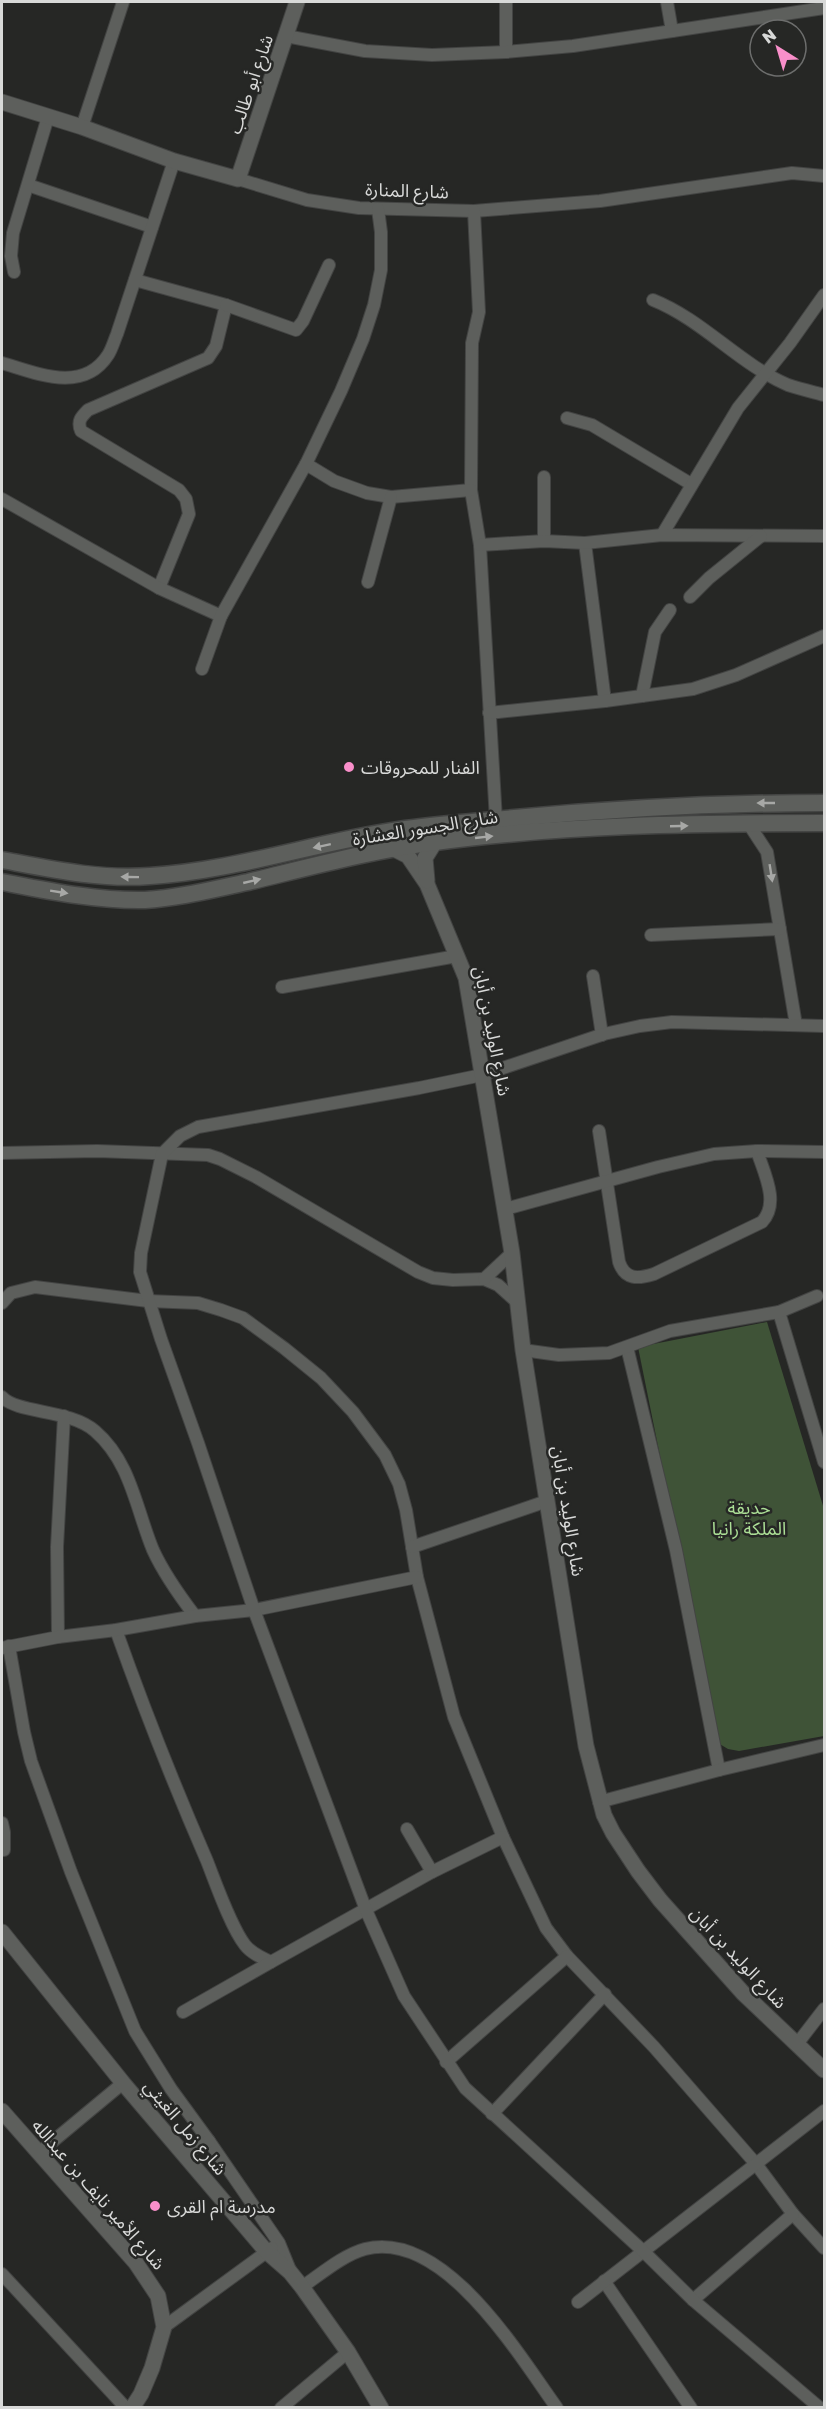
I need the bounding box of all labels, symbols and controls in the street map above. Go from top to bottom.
north arrow [748,18,808,78]
text: N [758,24,780,48]
street label: شارع أبو طالب [223,32,281,138]
street label: شارع المنارة [365,178,449,206]
place label: الفنار للمحروقات [361,756,480,779]
marker: الفنار للمحروقات [342,760,356,774]
one-way arrow [757,798,776,808]
street label: شارع الجسور العشارة [351,805,500,853]
one-way arrow [669,821,688,830]
one-way arrow [475,832,494,841]
one-way arrow [312,842,331,851]
one-way arrow [767,864,776,883]
one-way arrow [120,872,139,881]
one-way arrow [243,875,261,885]
one-way arrow [50,888,69,897]
street label: شارع الوليد بن أبان [466,964,516,1098]
street label: شارع الوليد بن أبان [544,1444,590,1578]
park label: حديقة الملكة رانيا [712,1496,786,1540]
street label: شارع الوليد بن أبان [683,1901,792,2015]
street label: شارع زمل الغيثي [137,2075,232,2182]
street label: شارع الأمير نايف بن عبدالله [25,2114,170,2276]
place label: مدرسة ام القرى [167,2195,276,2221]
marker: مدرسة ام القرى [148,2199,162,2213]

